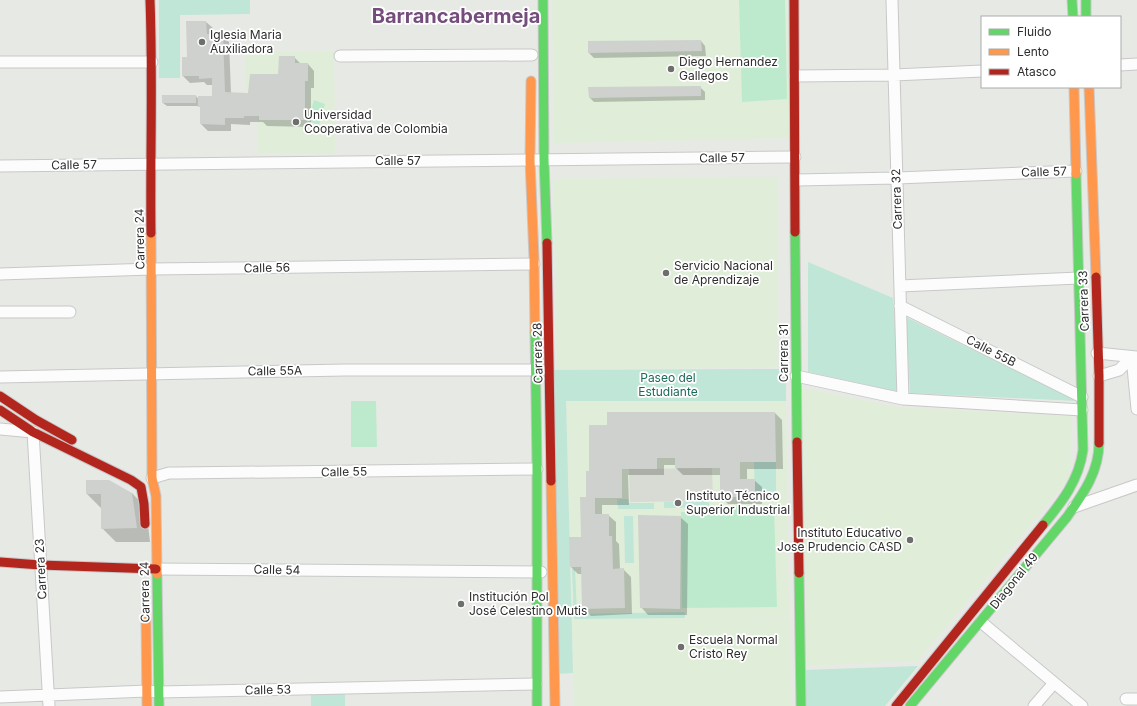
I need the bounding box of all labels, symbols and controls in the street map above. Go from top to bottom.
district label: Barrancabermeja [372,4,540,28]
legend [981,16,1121,88]
text: Fluido [1017,24,1052,39]
place label: Iglesia Maria Auxiliadora [210,27,282,56]
marker: Iglesia Maria Auxiliadora [197,37,207,47]
text: Lento [1017,44,1049,59]
place label: Diego Hernandez Gallegos [679,54,778,83]
marker: Diego Hernandez Gallegos [666,64,676,74]
text: Atasco [1017,64,1056,79]
place label: Universidad Cooperativa de Colombia [304,107,448,136]
marker: Universidad Cooperativa de Colombia [291,117,301,127]
street label: Calle 57 [699,150,745,165]
street label: Calle 57 [375,153,421,168]
street label: Calle 57 [51,157,97,172]
street label: Calle 57 [1021,163,1067,180]
street label: Carrera 32 [888,168,905,230]
street label: Carrera 24 [131,208,148,270]
place label: Servicio Nacional de Aprendizaje [674,258,773,287]
street label: Calle 56 [244,260,290,275]
marker: Servicio Nacional de Aprendizaje [661,268,671,278]
street label: Carrera 33 [1075,270,1092,332]
street label: Carrera 28 [529,322,546,384]
street label: Carrera 31 [776,324,791,382]
street label: Calle 55B [964,332,1019,370]
street label: Calle 55A [248,363,302,378]
park label: Paseo del Estudiante [638,370,698,399]
street label: Calle 55 [321,464,367,479]
place label: Instituto Técnico Superior Industrial [686,488,790,517]
marker: Instituto Técnico Superior Industrial [673,498,683,508]
place label: Instituto Educativo Jose Prudencio CASD [777,525,902,554]
marker: Instituto Educativo Jose Prudencio CASD [905,535,915,545]
street label: Carrera 23 [31,538,50,600]
street label: Diagonal 49 [986,549,1041,612]
street label: Carrera 24 [136,561,153,623]
street label: Calle 54 [254,562,301,577]
place label: Institución Pol José Celestino Mutis [469,589,587,618]
marker: Institución Pol José Celestino Mutis [456,599,466,609]
place label: Escuela Normal Cristo Rey [689,632,778,661]
marker: Escuela Normal Cristo Rey [676,642,686,652]
street label: Calle 53 [245,682,291,697]

